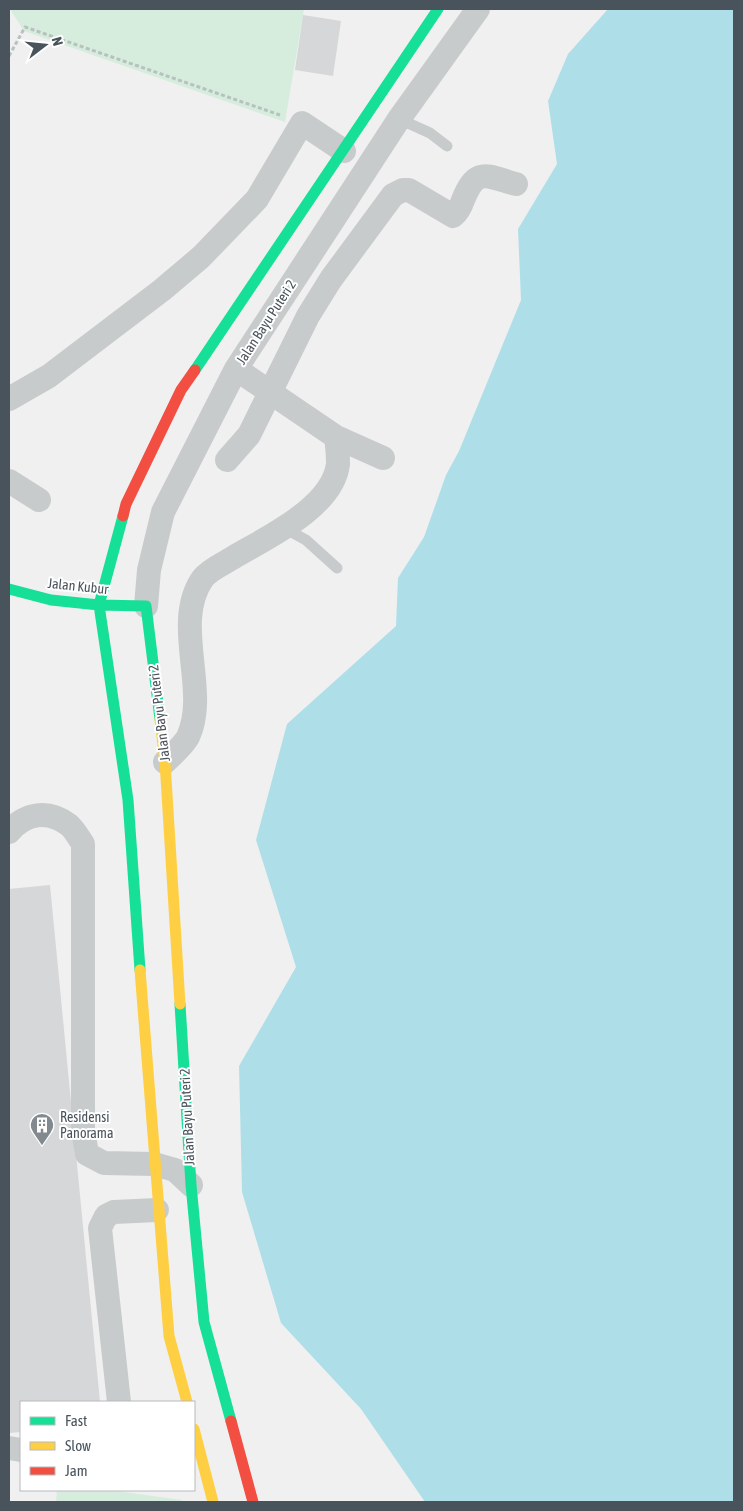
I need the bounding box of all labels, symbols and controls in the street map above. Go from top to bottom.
north arrow [20,20,70,70]
text: N [49,35,66,48]
street label: Jalan Bayu Puteri 2 [233,277,299,367]
street label: Jalan Kubur [47,575,110,597]
street label: Jalan Bayu Puteri 2 [145,664,173,762]
street label: Jalan Bayu Puteri 2 [176,1068,198,1166]
place label: Residensi Panorama [60,1109,113,1141]
building icon: Residensi Panorama [29,1112,55,1146]
legend [20,1401,195,1491]
text: Fast [65,1412,87,1429]
text: Slow [65,1437,91,1454]
text: Jam [65,1462,88,1479]

